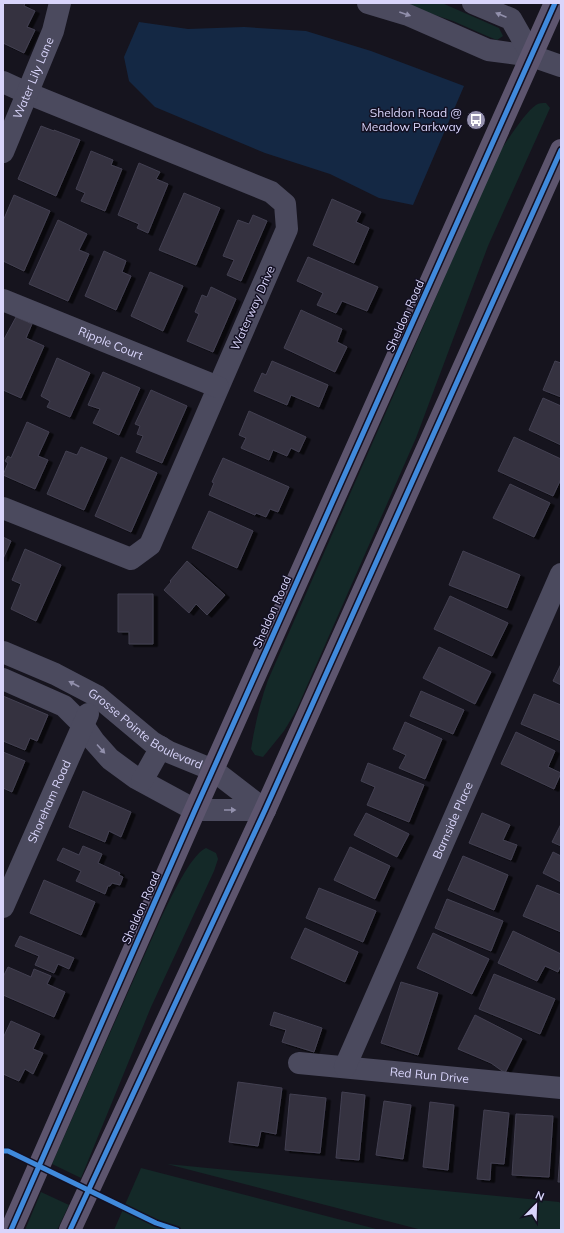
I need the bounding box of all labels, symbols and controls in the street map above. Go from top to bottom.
one-way arrow [400,12,412,18]
one-way arrow [496,12,507,18]
street label: Water Lily Lane [10,35,57,121]
place label: Sheldon Road @ Meadow Parkway [362,105,463,134]
bus stop icon: Sheldon Road @ Meadow Parkway [465,109,487,131]
street label: Waterway Drive [227,263,278,352]
street label: Sheldon Road [382,277,427,354]
street label: Ripple Court [76,323,145,363]
street label: Sheldon Road [249,573,294,650]
one-way arrow [68,680,79,687]
street label: Grosse Pointe Boulevard [86,685,205,772]
one-way arrow [96,744,105,753]
street label: Shoreham Road [24,758,74,846]
street label: Barnside Place [429,780,476,861]
one-way arrow [224,807,237,813]
street label: Sheldon Road [118,869,163,946]
street label: Red Run Drive [389,1064,470,1086]
north arrow [516,1185,556,1225]
text: N [533,1188,546,1204]

